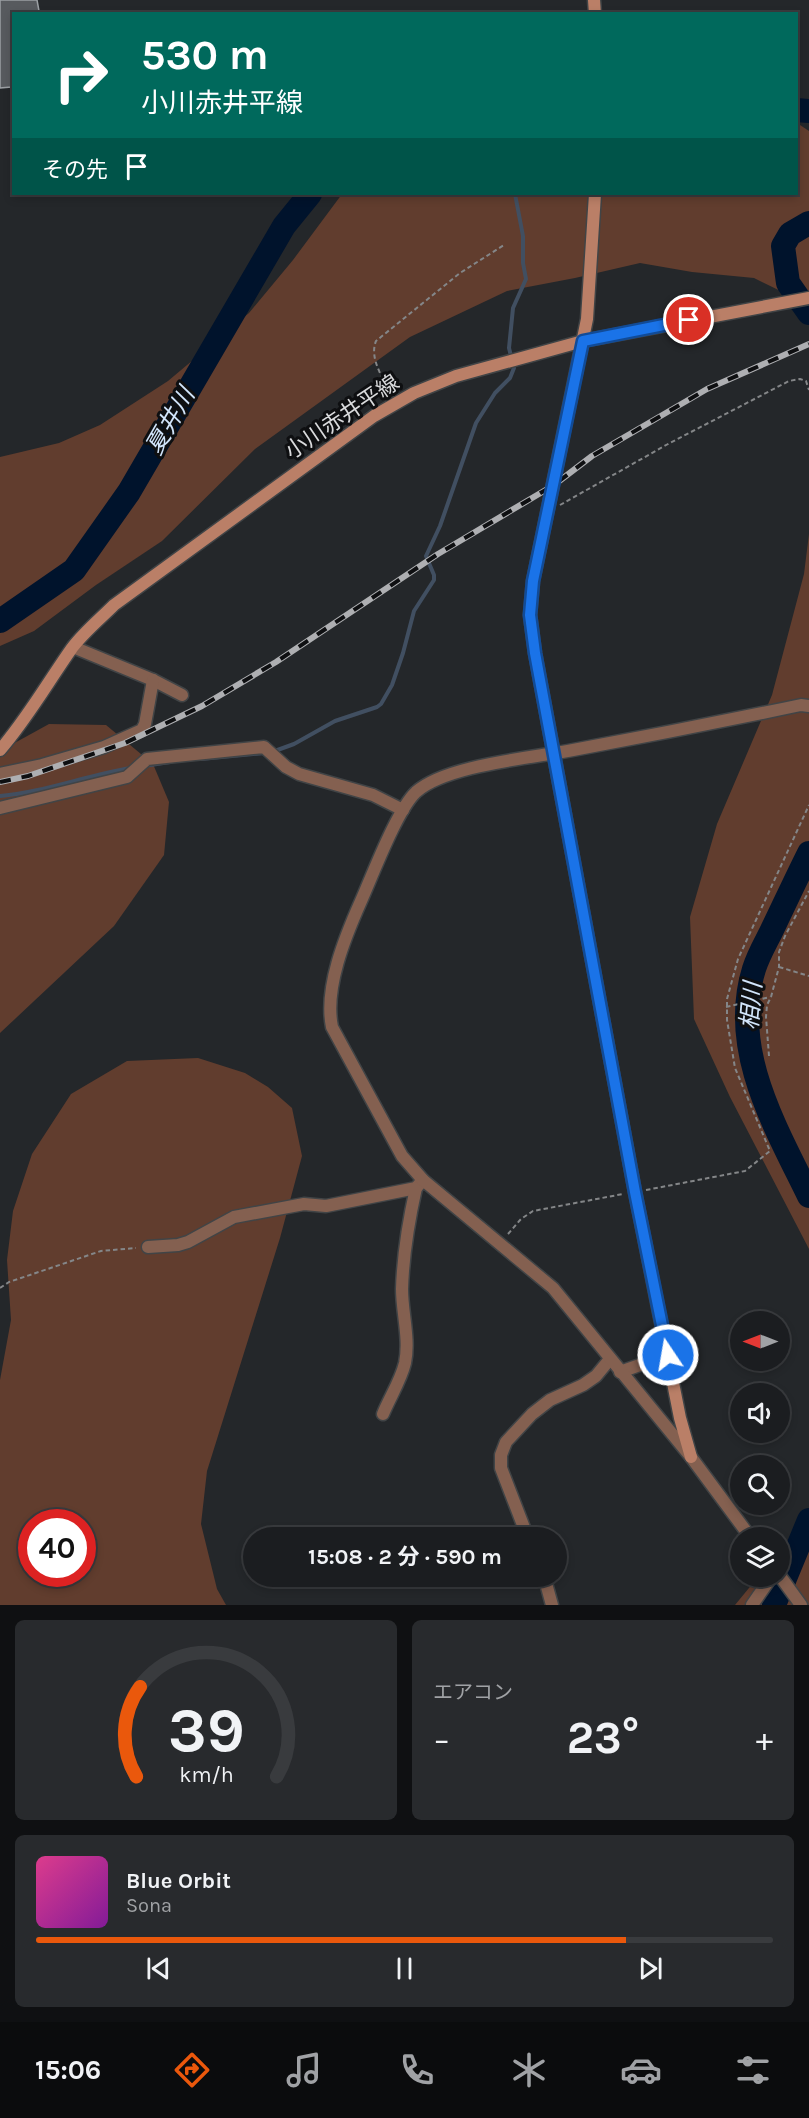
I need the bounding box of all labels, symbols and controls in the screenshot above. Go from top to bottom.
text: 530 m [141,30,269,80]
icon: right [42,36,120,114]
text: 小川赤井平線 [141,87,303,119]
icon: arrive [120,150,153,183]
text: その先 [42,157,108,183]
pin [663,294,714,345]
icon: arrive [672,303,705,336]
street label: 小川赤井平線 [280,369,404,465]
water label: 夏井川 [140,380,202,459]
water label: 相川 [735,978,767,1031]
north arrow [730,1311,790,1371]
map controls [730,1311,790,1587]
position arrow [636,1323,700,1387]
button: sound [730,1383,790,1443]
button: search [730,1455,790,1515]
speed limit sign: 40 [18,1509,96,1587]
button: layers [730,1527,790,1587]
text: 15:08 · 2 分 · 590 m [308,1544,502,1570]
text: エアコン [433,1681,513,1704]
text: 39 [168,1694,244,1767]
text: 23° [567,1712,639,1764]
text: − [433,1720,450,1758]
text: + [756,1720,773,1758]
text: km/h [179,1762,233,1787]
text: Blue Orbit [126,1868,231,1894]
text: Sona [126,1894,172,1917]
icon: previous [142,1952,175,1985]
icon: pause [388,1952,421,1985]
icon: next [634,1952,667,1985]
icon: directions [171,2049,213,2091]
icon: music [283,2049,325,2091]
icon: phone [396,2049,438,2091]
icon: climate [508,2049,550,2091]
icon: car [620,2049,662,2091]
icon: filters [732,2049,774,2091]
text: 15:06 [35,2054,101,2086]

